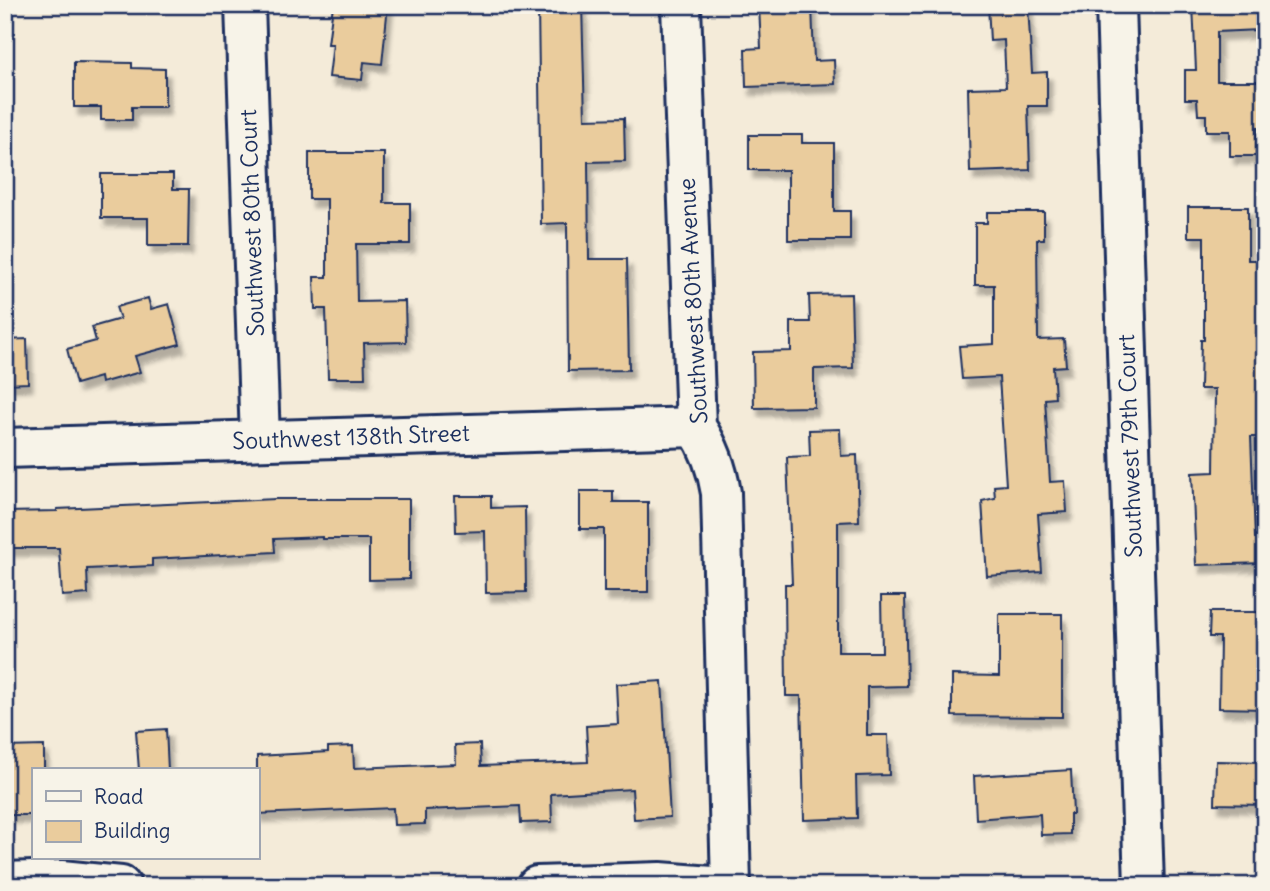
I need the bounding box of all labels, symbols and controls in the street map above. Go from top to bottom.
street label: Southwest 80th Court [233,109,270,337]
street label: Southwest 80th Avenue [672,177,713,425]
street label: Southwest 79th Court [1111,334,1148,558]
street label: Southwest 138th Street [232,418,470,455]
legend [32,768,259,860]
text: Road [94,783,143,810]
text: Building [94,817,170,844]

